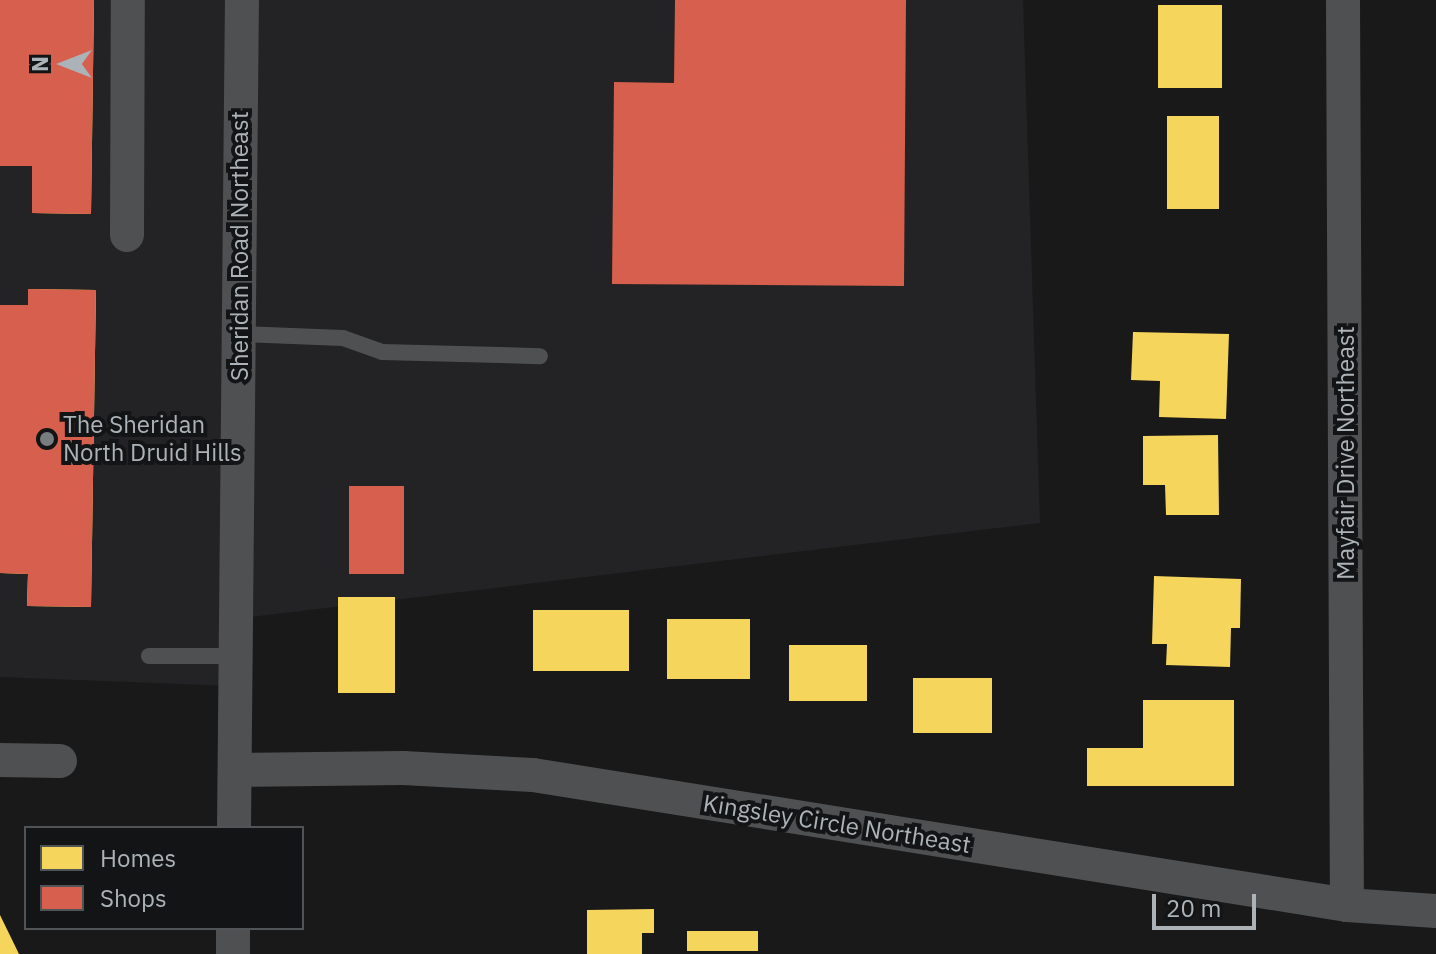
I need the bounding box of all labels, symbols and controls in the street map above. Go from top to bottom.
north arrow [24,24,104,104]
text: N [25,56,54,72]
street label: Sheridan Road Northeast [226,111,254,381]
street label: Mayfair Drive Northeast [1332,326,1360,580]
place label: The Sheridan North Druid Hills [63,411,242,467]
marker: The Sheridan North Druid Hills [38,430,56,448]
street label: Kingsley Circle Northeast [701,789,973,859]
legend [24,826,304,930]
text: Homes [100,842,176,874]
scale bar [1156,878,1260,928]
text: Shops [100,882,167,914]
text: 20 m [1166,892,1221,924]

